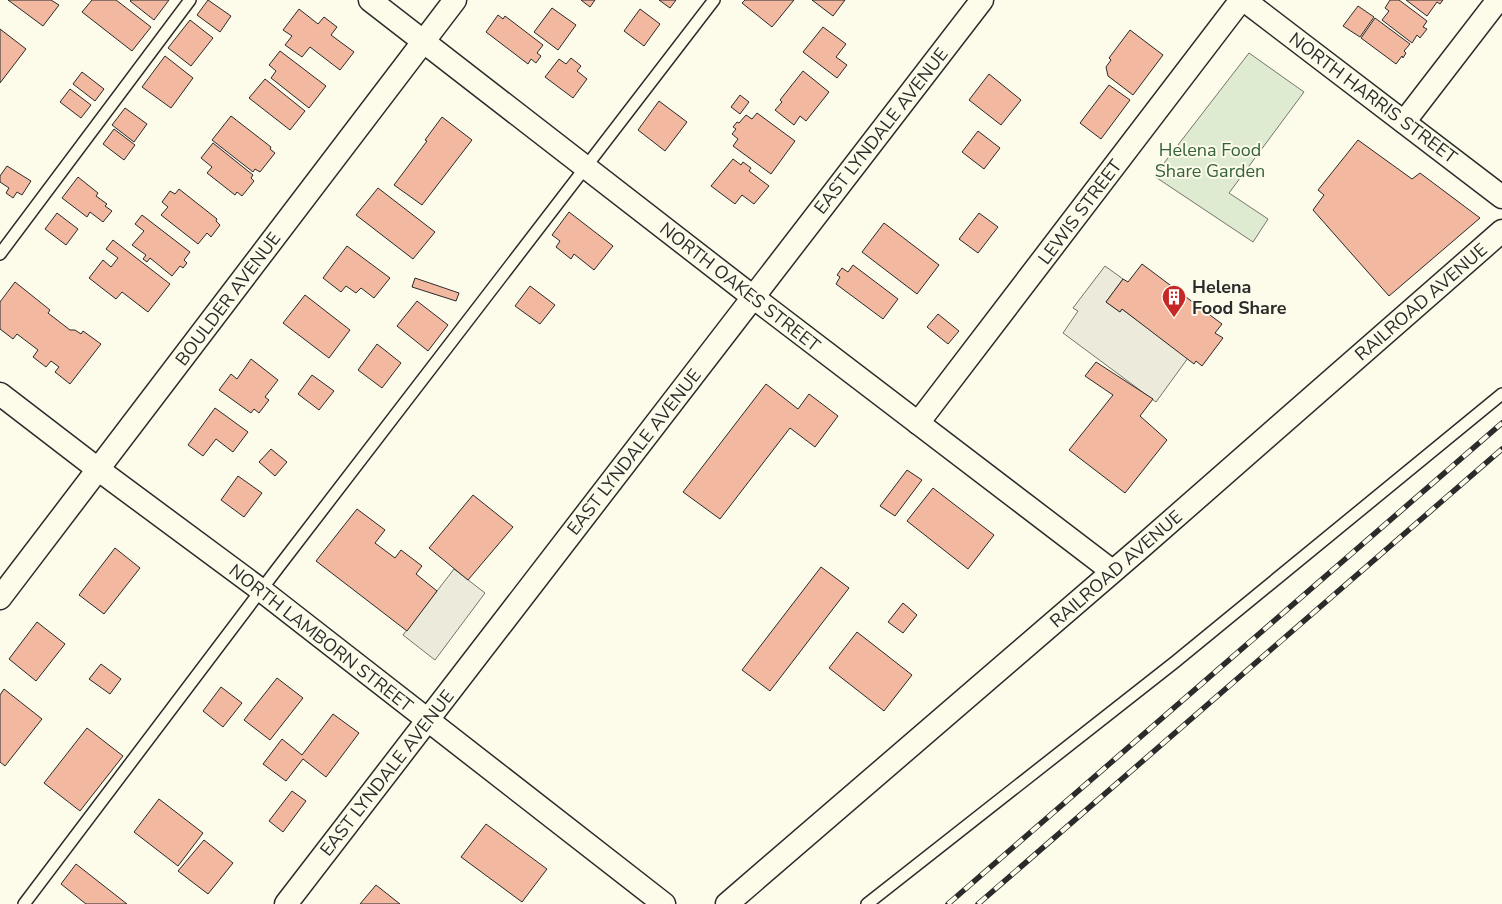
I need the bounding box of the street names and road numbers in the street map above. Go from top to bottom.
street label: NORTH HARRIS STREET [1284,27,1462,169]
street label: EAST LYNDALE AVENUE [809,43,953,219]
street label: LEWIS STREET [1033,155,1127,269]
street label: NORTH OAKES STREET [655,217,825,357]
street label: BOULDER AVENUE [170,227,286,371]
street label: RAILROAD AVENUE [1350,238,1492,366]
street label: EAST LYNDALE AVENUE [562,364,706,540]
street label: RAILROAD AVENUE [1045,505,1187,633]
street label: NORTH LAMBORN STREET [224,559,418,717]
street label: EAST LYNDALE AVENUE [315,685,459,861]

